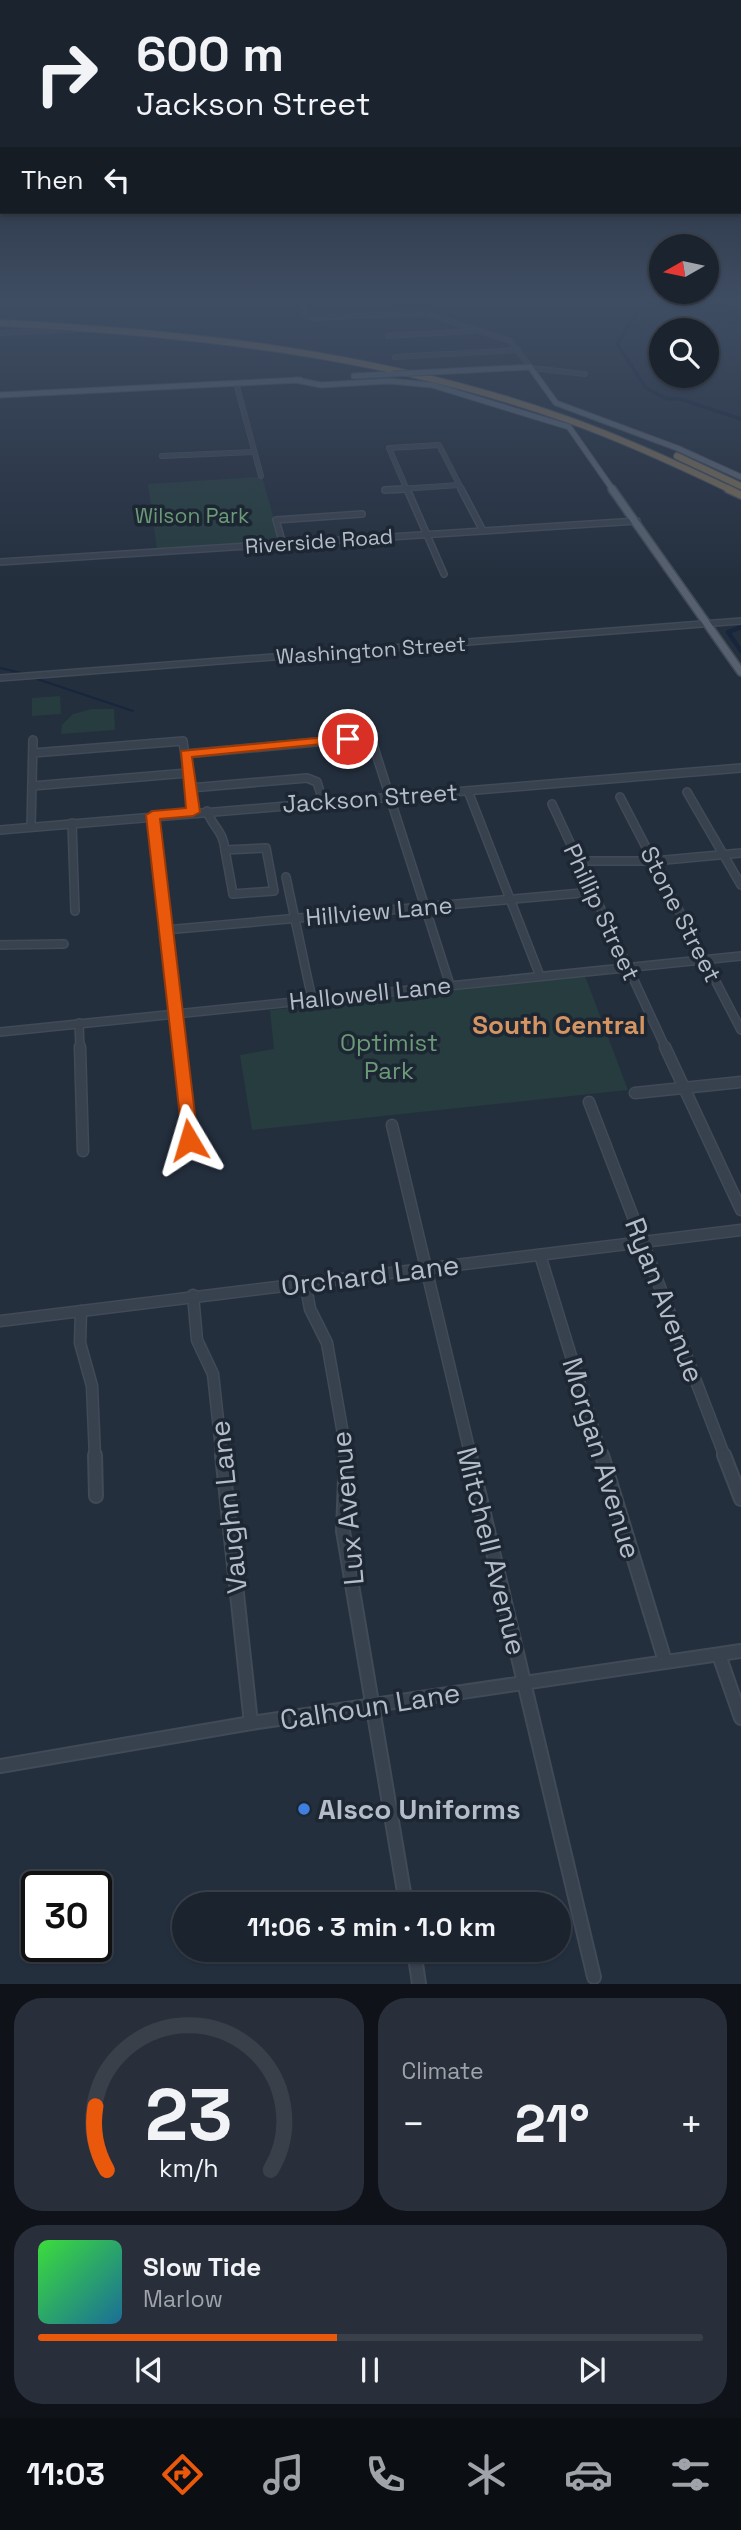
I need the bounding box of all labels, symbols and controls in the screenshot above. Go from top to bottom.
text: 600 m [136,23,284,85]
icon: right [21,28,112,119]
text: Jackson Street [136,84,370,124]
icon: left [98,161,136,199]
text: Then [21,163,84,197]
north arrow [649,234,719,304]
map controls [649,234,719,388]
button: search [649,318,719,388]
park label: Wilson Park [135,502,249,529]
street label: Riverside Road [244,522,394,560]
street label: Washington Street [275,630,467,670]
pin [318,709,378,769]
icon: arrive [329,720,367,758]
street label: Jackson Street [281,776,459,820]
street label: Phillip Street [557,839,647,985]
street label: Stone Street [633,841,729,987]
street label: Hillview Lane [304,889,454,933]
street label: Hallowell Lane [287,969,453,1017]
district label: South Central [472,1008,646,1042]
park label: Optimist Park [340,1027,438,1086]
position arrow [152,1103,226,1177]
street label: Ryan Avenue [617,1212,713,1388]
street label: Orchard Lane [279,1246,461,1304]
street label: Morgan Avenue [554,1353,650,1563]
street label: Vaughn Lane [201,1419,255,1595]
street label: Lux Avenue [322,1429,372,1587]
street label: Mitchell Avenue [449,1443,535,1659]
street label: Calhoun Lane [277,1674,463,1738]
place label: Alsco Uniforms [318,1791,521,1827]
marker: Alsco Uniforms [296,1801,312,1817]
speed limit sign: 30 [21,1871,112,1962]
text: 11:06 · 3 min · 1.0 km [247,1910,496,1944]
text: Climate [402,2056,484,2086]
text: 23 [145,2069,233,2162]
text: 21° [515,2091,590,2157]
text: − [402,2100,425,2148]
text: + [679,2100,703,2148]
text: km/h [159,2152,219,2184]
text: Slow Tide [143,2250,261,2284]
text: Marlow [143,2284,223,2314]
icon: previous [130,2351,168,2389]
icon: pause [351,2351,389,2389]
icon: next [573,2351,611,2389]
icon: directions [158,2450,207,2499]
icon: music [259,2450,308,2499]
icon: phone [361,2450,410,2499]
icon: climate [462,2450,511,2499]
icon: car [564,2450,613,2499]
icon: filters [666,2450,715,2499]
text: 11:03 [26,2454,105,2494]

